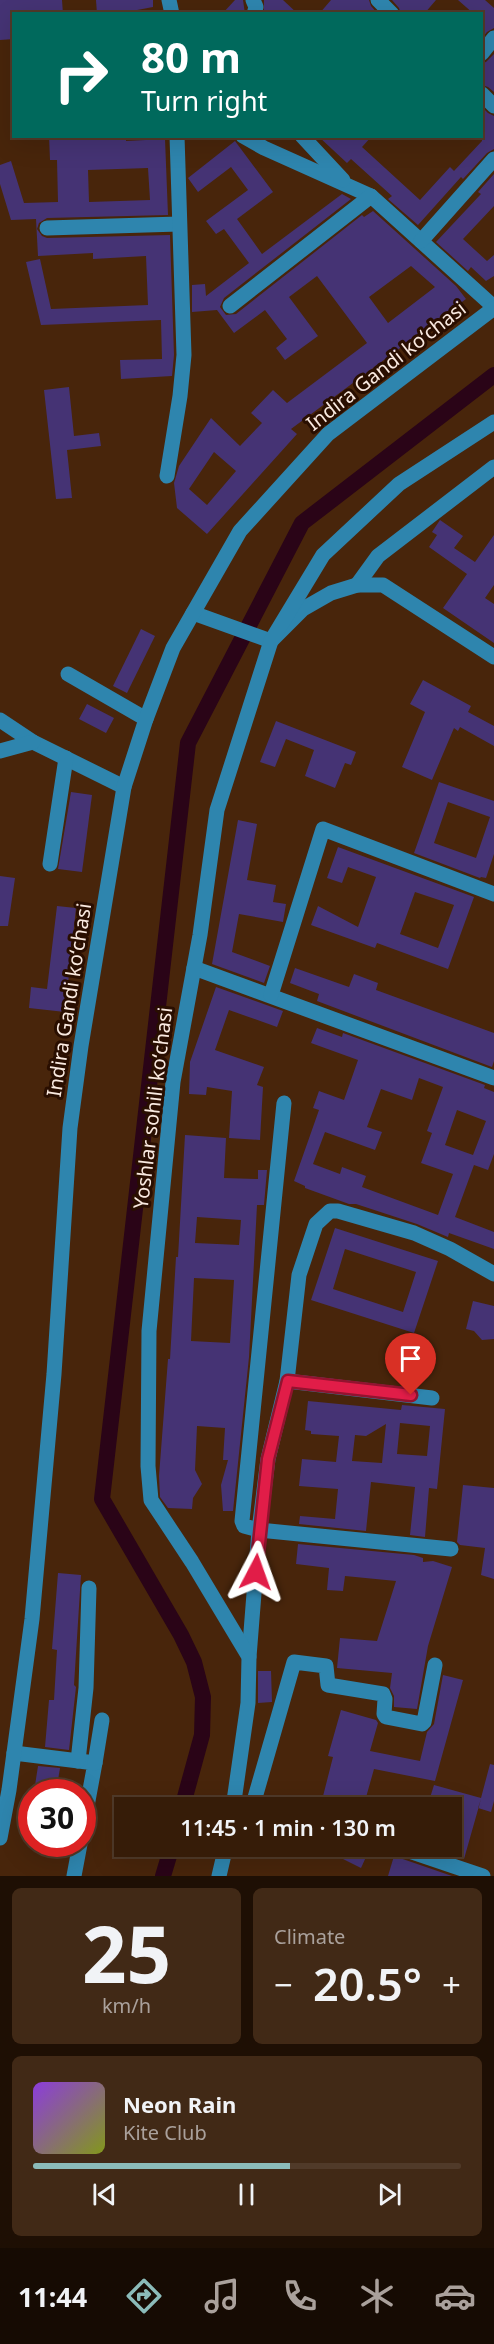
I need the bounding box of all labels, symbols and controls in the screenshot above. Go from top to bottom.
text: 80 m [141,28,241,85]
icon: right [42,36,120,114]
text: Turn right [141,82,267,119]
street label: Indira Gandi koʻchasi [300,295,471,437]
street label: Indira Gandi koʻchasi [40,901,97,1099]
street label: Yoshlar sohili koʻchasi [127,1005,178,1210]
pin [385,1333,436,1395]
icon: arrive [394,1342,427,1375]
position arrow [224,1540,288,1604]
speed limit sign: 30 [18,1779,96,1857]
text: 11:45 · 1 min · 130 m [180,1812,396,1842]
text: 25 [82,1900,171,2006]
text: Climate [274,1923,345,1950]
text: 20.5° [313,1953,422,2014]
text: − [274,1962,293,2007]
text: + [442,1962,461,2007]
text: km/h [102,1992,151,2019]
text: Neon Rain [123,2089,236,2119]
text: Kite Club [123,2119,207,2146]
icon: previous [88,2178,121,2211]
icon: pause [230,2178,263,2211]
icon: next [373,2178,406,2211]
icon: directions [123,2275,165,2317]
icon: music [201,2275,243,2317]
icon: phone [279,2275,321,2317]
icon: climate [356,2275,398,2317]
icon: car [434,2275,476,2317]
text: 11:44 [18,2278,87,2315]

